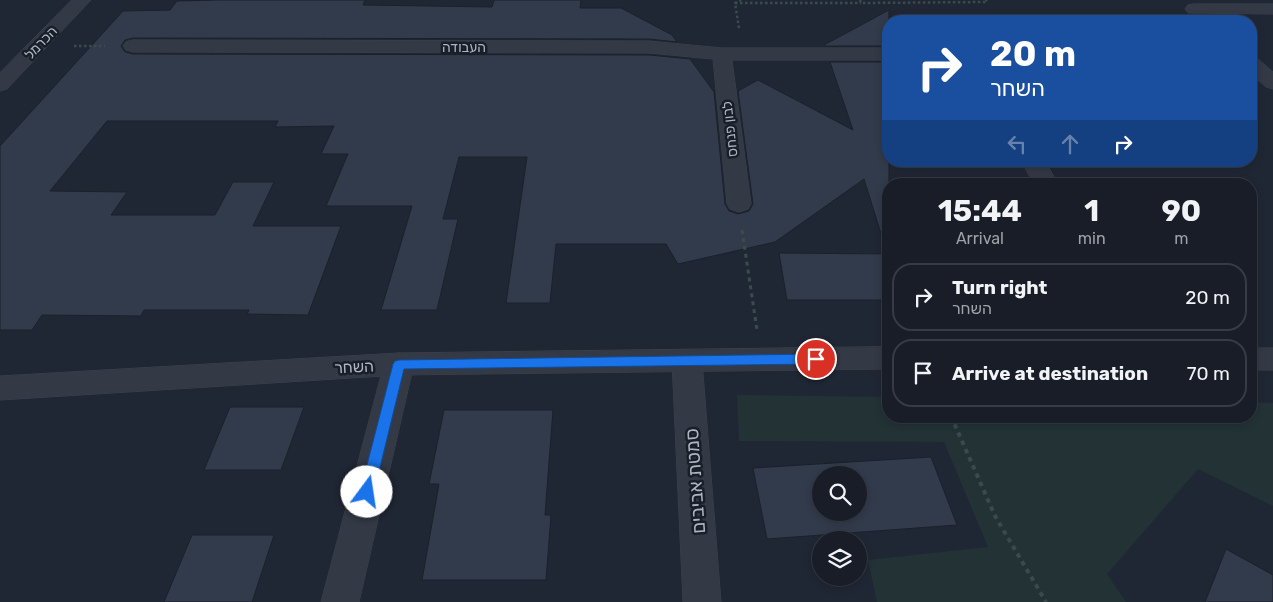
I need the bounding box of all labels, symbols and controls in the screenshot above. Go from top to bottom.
street label: הכרמל [21,23,61,63]
text: 20 m [990,33,1076,75]
icon: right [907,35,972,100]
street label: העבודה [442,39,486,56]
text: השחר [990,75,1045,102]
street label: לבון פנחס [719,100,741,158]
icon: left [1003,130,1031,158]
icon: ahead [1056,130,1084,158]
icon: right [1109,130,1137,158]
text: 15:44 [938,193,1022,229]
text: 1 [1084,193,1099,229]
text: 90 [1161,193,1201,229]
text: Arrival [956,229,1004,248]
text: min [1078,229,1106,248]
text: m [1174,229,1188,248]
text: Turn right [952,276,1047,299]
icon: right [909,283,937,311]
text: 20 m [1185,286,1230,309]
text: השחר [952,299,992,318]
pin [795,338,837,380]
icon: arrive [802,345,830,373]
street label: השחר [334,356,374,378]
icon: arrive [909,359,937,387]
text: Arrive at destination [952,362,1148,385]
text: 70 m [1187,362,1230,385]
street label: סמטת אביבים [680,428,710,534]
position arrow [340,465,392,517]
map controls [812,466,867,586]
button: search [812,466,867,521]
button: layers [812,531,867,586]

